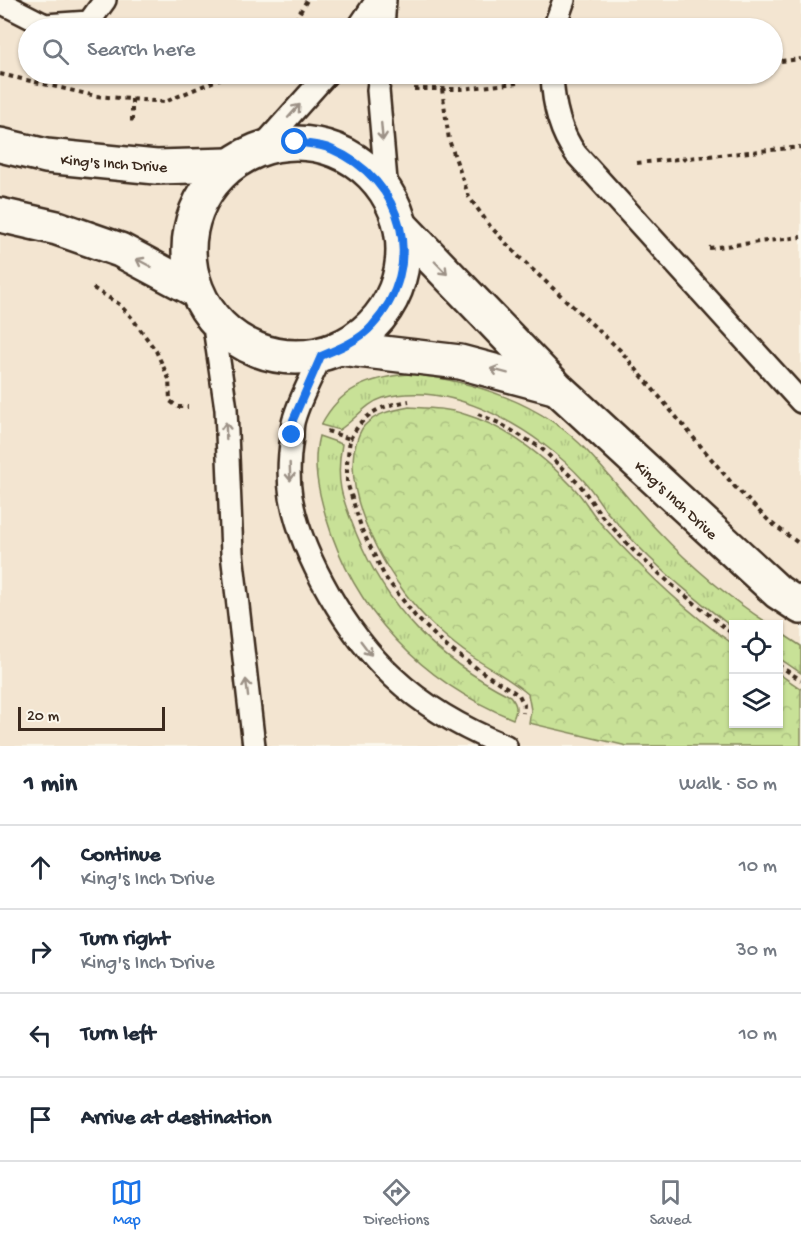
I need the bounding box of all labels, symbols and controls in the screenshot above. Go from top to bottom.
search box [18,18,783,84]
icon: search [39,35,72,68]
text: Search here [87,38,195,64]
one-way arrow [287,104,301,119]
one-way arrow [377,121,388,141]
route start [281,128,307,154]
street label: King's Inch Drive [60,152,168,179]
one-way arrow [136,257,153,269]
one-way arrow [434,260,449,275]
one-way arrow [490,365,509,377]
one-way arrow [221,421,232,441]
route end [278,421,304,447]
street label: King's Inch Drive [629,458,721,545]
one-way arrow [284,461,295,481]
map controls [729,620,783,728]
button: locate [729,620,783,674]
one-way arrow [360,639,373,655]
button: layers [729,674,783,728]
one-way arrow [241,678,252,698]
scale bar [18,704,165,732]
text: 20 m [27,708,59,727]
text: 1 min [24,770,77,801]
text: Walk · 50 m [679,774,777,797]
text: Continue [81,843,161,869]
icon: ahead [24,851,57,884]
text: 10 m [739,856,777,879]
text: King's Inch Drive [81,869,215,892]
text: Turn right [81,927,169,953]
icon: right [24,935,57,968]
text: 30 m [736,940,777,963]
text: King's Inch Drive [81,953,215,976]
icon: left [24,1019,57,1052]
text: Turn left [81,1022,155,1048]
text: 10 m [739,1024,777,1047]
icon: arrive [24,1103,57,1136]
text: Arrive at destination [81,1106,271,1132]
tab: Map [110,1176,143,1231]
tab: Directions [364,1176,429,1231]
tab: Saved [650,1176,691,1231]

